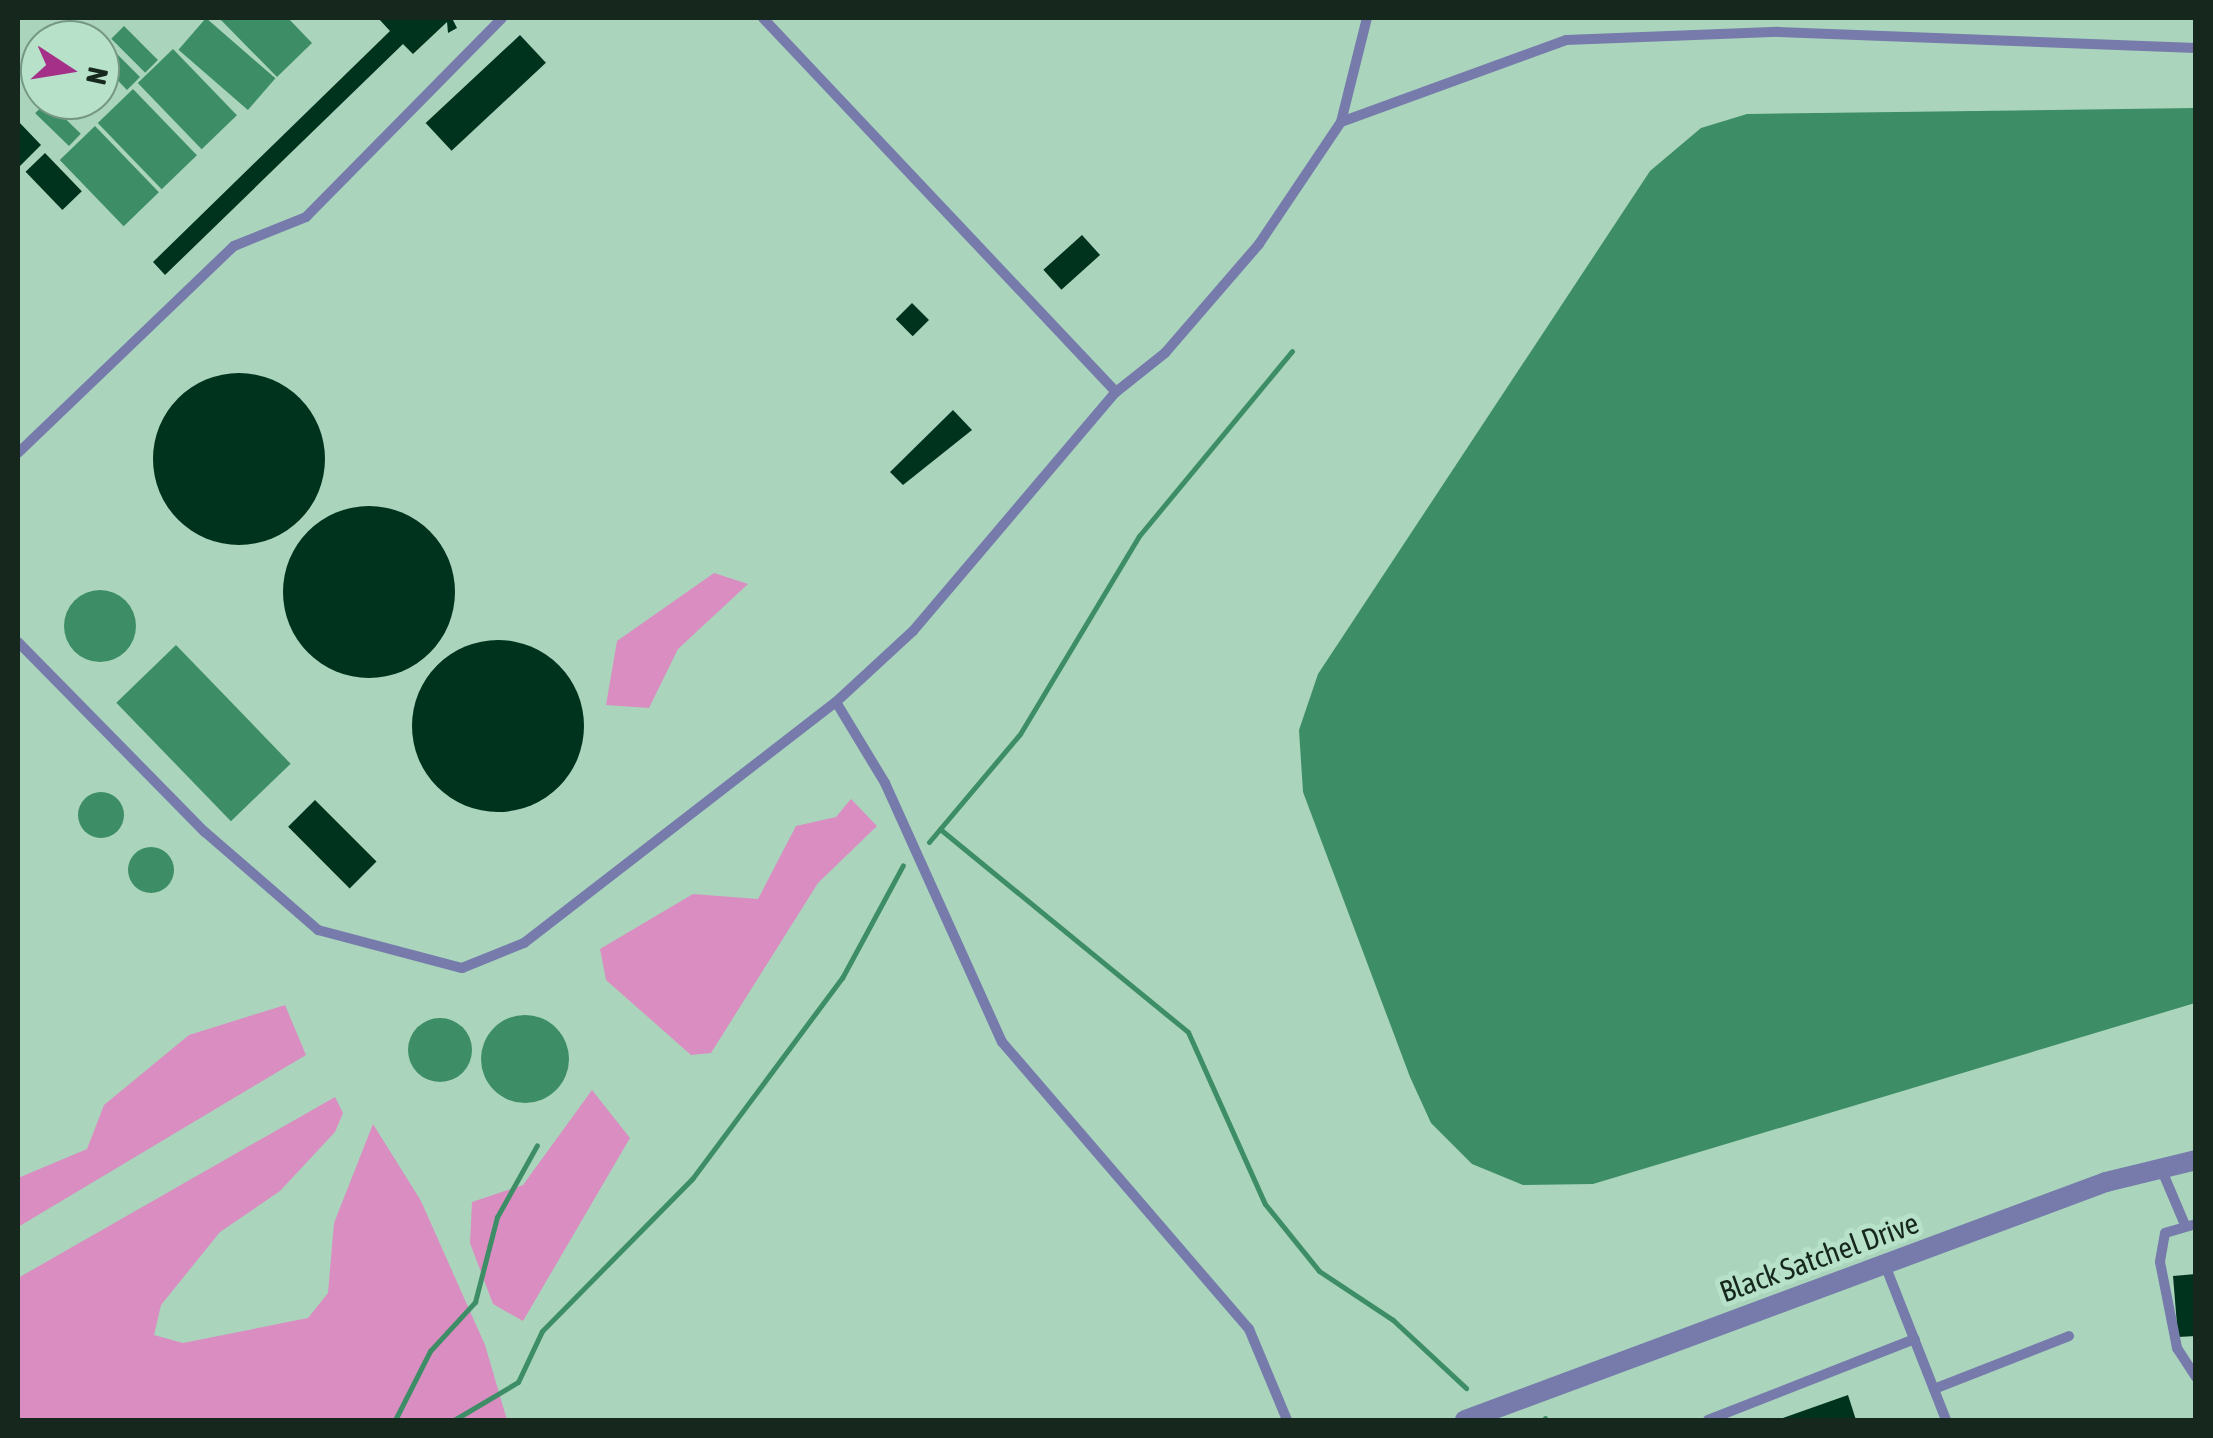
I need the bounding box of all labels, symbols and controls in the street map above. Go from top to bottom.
north arrow [20,20,120,120]
text: N [80,64,115,87]
street label: Black Satchel Drive [1715,1204,1923,1310]

